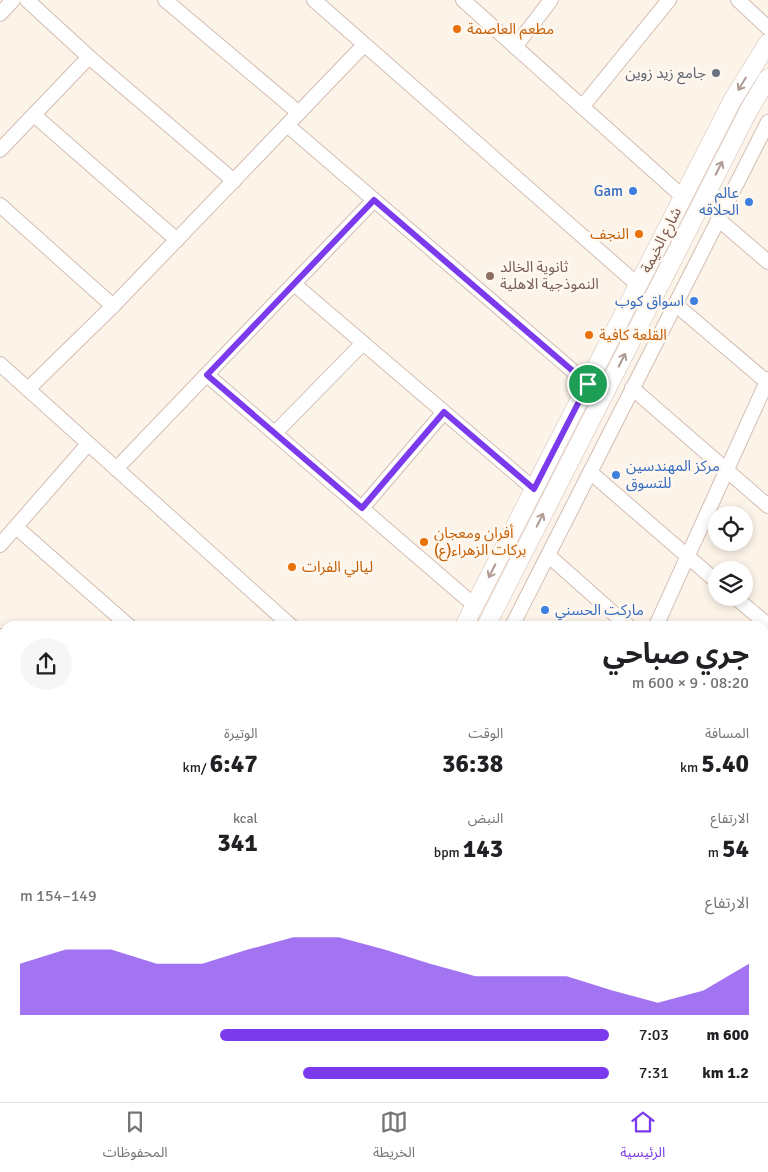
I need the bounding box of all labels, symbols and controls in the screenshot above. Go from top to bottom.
place label: مطعم العاصمة [467,20,554,40]
marker: مطعم العاصمة [451,23,463,35]
place label: جامع زيد زوين [625,64,706,85]
marker: جامع زيد زوين [710,67,722,79]
one-way arrow [737,77,747,92]
one-way arrow [714,161,724,176]
place label: Gam [594,182,623,200]
place label: عالم الحلاقه [699,184,739,219]
marker: Gam [627,185,639,197]
marker: عالم الحلاقه [743,196,755,208]
street label: شارع الخيمة [637,204,688,277]
place label: النجف [590,225,629,243]
marker: النجف [633,228,645,240]
place label: ثانوية الخالد النموذجية الاهلية [500,258,599,293]
marker: ثانوية الخالد النموذجية الاهلية [484,270,496,282]
place label: اسواق كوب [615,292,684,310]
marker: اسواق كوب [688,295,700,307]
place label: القلعة كافية [599,326,667,344]
marker: القلعة كافية [583,329,595,341]
one-way arrow [618,353,627,368]
pin [567,363,609,405]
icon: arrive [574,370,602,398]
place label: مركز المهندسين للتسوق [626,457,720,492]
marker: مركز المهندسين للتسوق [610,469,622,481]
map controls [708,506,753,606]
button: locate [708,506,753,551]
one-way arrow [535,513,545,528]
place label: أفران ومعجان بركات الزهراء(ع) [434,524,526,562]
marker: أفران ومعجان بركات الزهراء(ع) [418,536,430,548]
place label: ليالي الفرات [302,558,373,578]
marker: ليالي الفرات [286,561,298,573]
button: layers [708,561,753,606]
one-way arrow [487,564,497,579]
place label: ماركت الحسني [555,601,644,621]
marker: ماركت الحسني [539,604,551,616]
text: جري صباحي [603,637,749,671]
button: share [20,638,72,690]
text: 08:20 · 9 × 600 m [632,673,749,693]
text: الوتيرة [224,725,258,742]
text: الوقت [468,725,503,742]
text: المسافة [705,725,749,742]
text: 6:47 [210,748,258,779]
text: 36:38 [442,748,503,779]
text: 5.40 [701,748,749,779]
text: /km [183,759,210,776]
text: km [680,759,701,776]
text: kcal [233,810,258,827]
text: النبض [468,810,503,827]
text: الارتفاع [711,810,749,827]
text: 341 [217,827,258,858]
text: 143 [463,833,503,864]
text: 54 [722,833,749,864]
text: bpm [434,844,463,861]
text: m [708,844,722,861]
text: 149–154 m [20,886,97,906]
text: الارتفاع [705,893,749,913]
text: 7:03 [639,1025,669,1045]
text: 600 m [707,1025,749,1045]
text: 7:31 [639,1063,669,1083]
text: 1.2 km [702,1063,749,1083]
tab: المحفوظات [103,1108,168,1167]
tab: الخريطة [373,1108,415,1167]
tab: الرئيسية [620,1108,665,1167]

